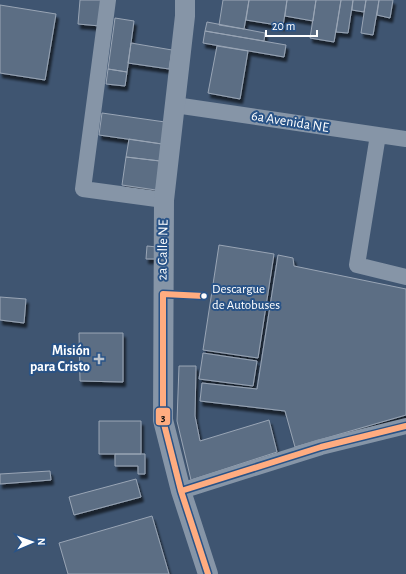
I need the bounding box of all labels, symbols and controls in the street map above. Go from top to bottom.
scale bar [266,12,317,38]
text: 20 m [272,20,295,32]
street label: 6a Avenida NE [250,109,330,135]
street label: 2a Calle NE [155,219,171,281]
place label: Descargue de Autobuses [212,283,280,312]
marker: Descargue de Autobuses [199,291,209,301]
place label: Misión para Cristo [30,344,90,374]
marker: Misión para Cristo [93,353,105,365]
line badge: 3 [155,407,171,426]
text: 3 [161,412,166,423]
north arrow [12,522,52,562]
text: N [36,538,47,546]

